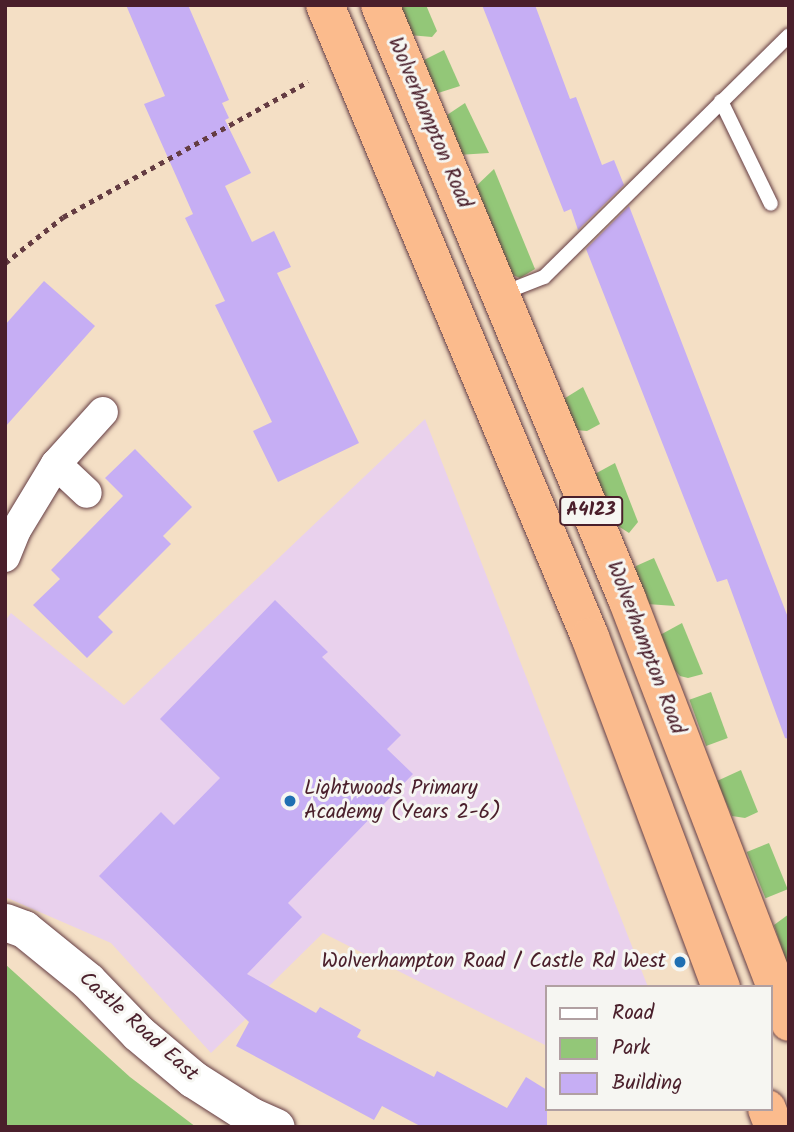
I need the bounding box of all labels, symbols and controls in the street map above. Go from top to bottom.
street label: Wolverhampton Road [382,34,476,212]
road number: A4123 [558,496,624,526]
street label: Wolverhampton Road [600,558,690,738]
place label: Lightwoods Primary Academy (Years 2-6) [304,776,501,826]
marker: Lightwoods Primary Academy (Years 2-6) [282,793,298,809]
place label: Wolverhampton Road / Castle Rd West [322,949,666,975]
marker: Wolverhampton Road / Castle Rd West [672,954,688,970]
street label: Castle Road East [73,967,203,1087]
legend [546,985,773,1111]
text: Road [612,997,654,1030]
text: Park [612,1032,650,1065]
text: Building [612,1067,682,1100]

